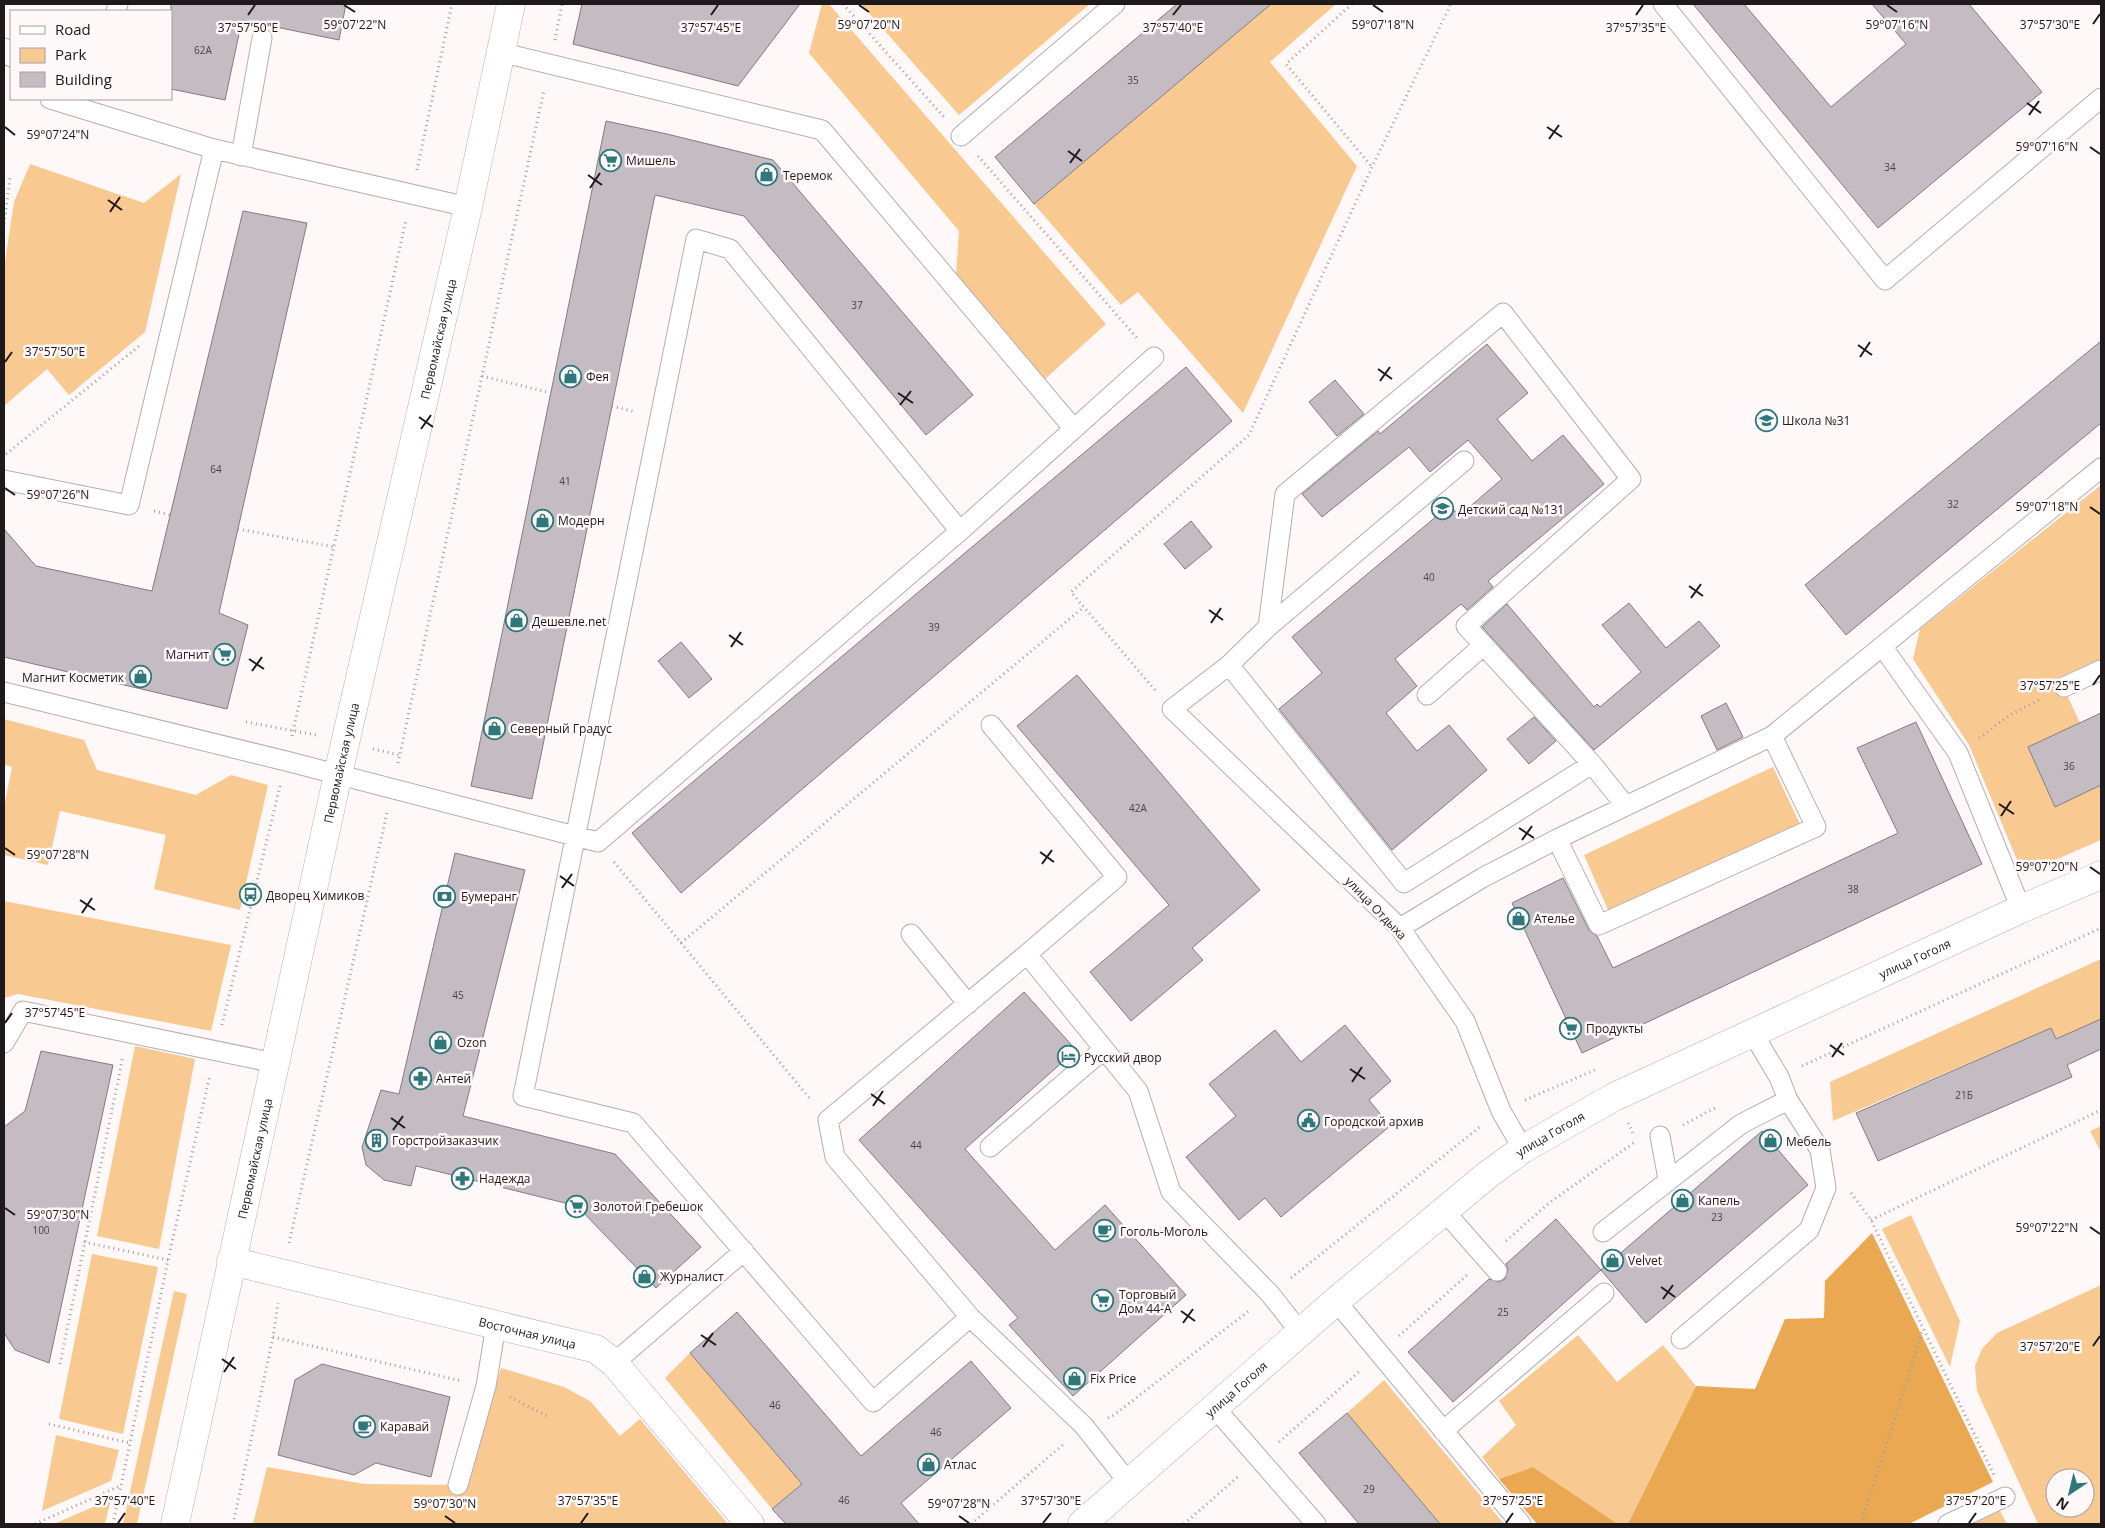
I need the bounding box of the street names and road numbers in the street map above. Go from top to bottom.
street label: Первомайская улица [416,277,460,401]
street label: Первомайская улица [319,701,363,825]
street label: улица Отдыха [1341,873,1411,943]
street label: улица Гоголя [1876,934,1953,982]
street label: Первомайская улица [233,1097,276,1221]
street label: улица Гоголя [1512,1107,1588,1160]
street label: Восточная улица [477,1313,578,1352]
street label: улица Гоголя [1201,1357,1271,1421]

